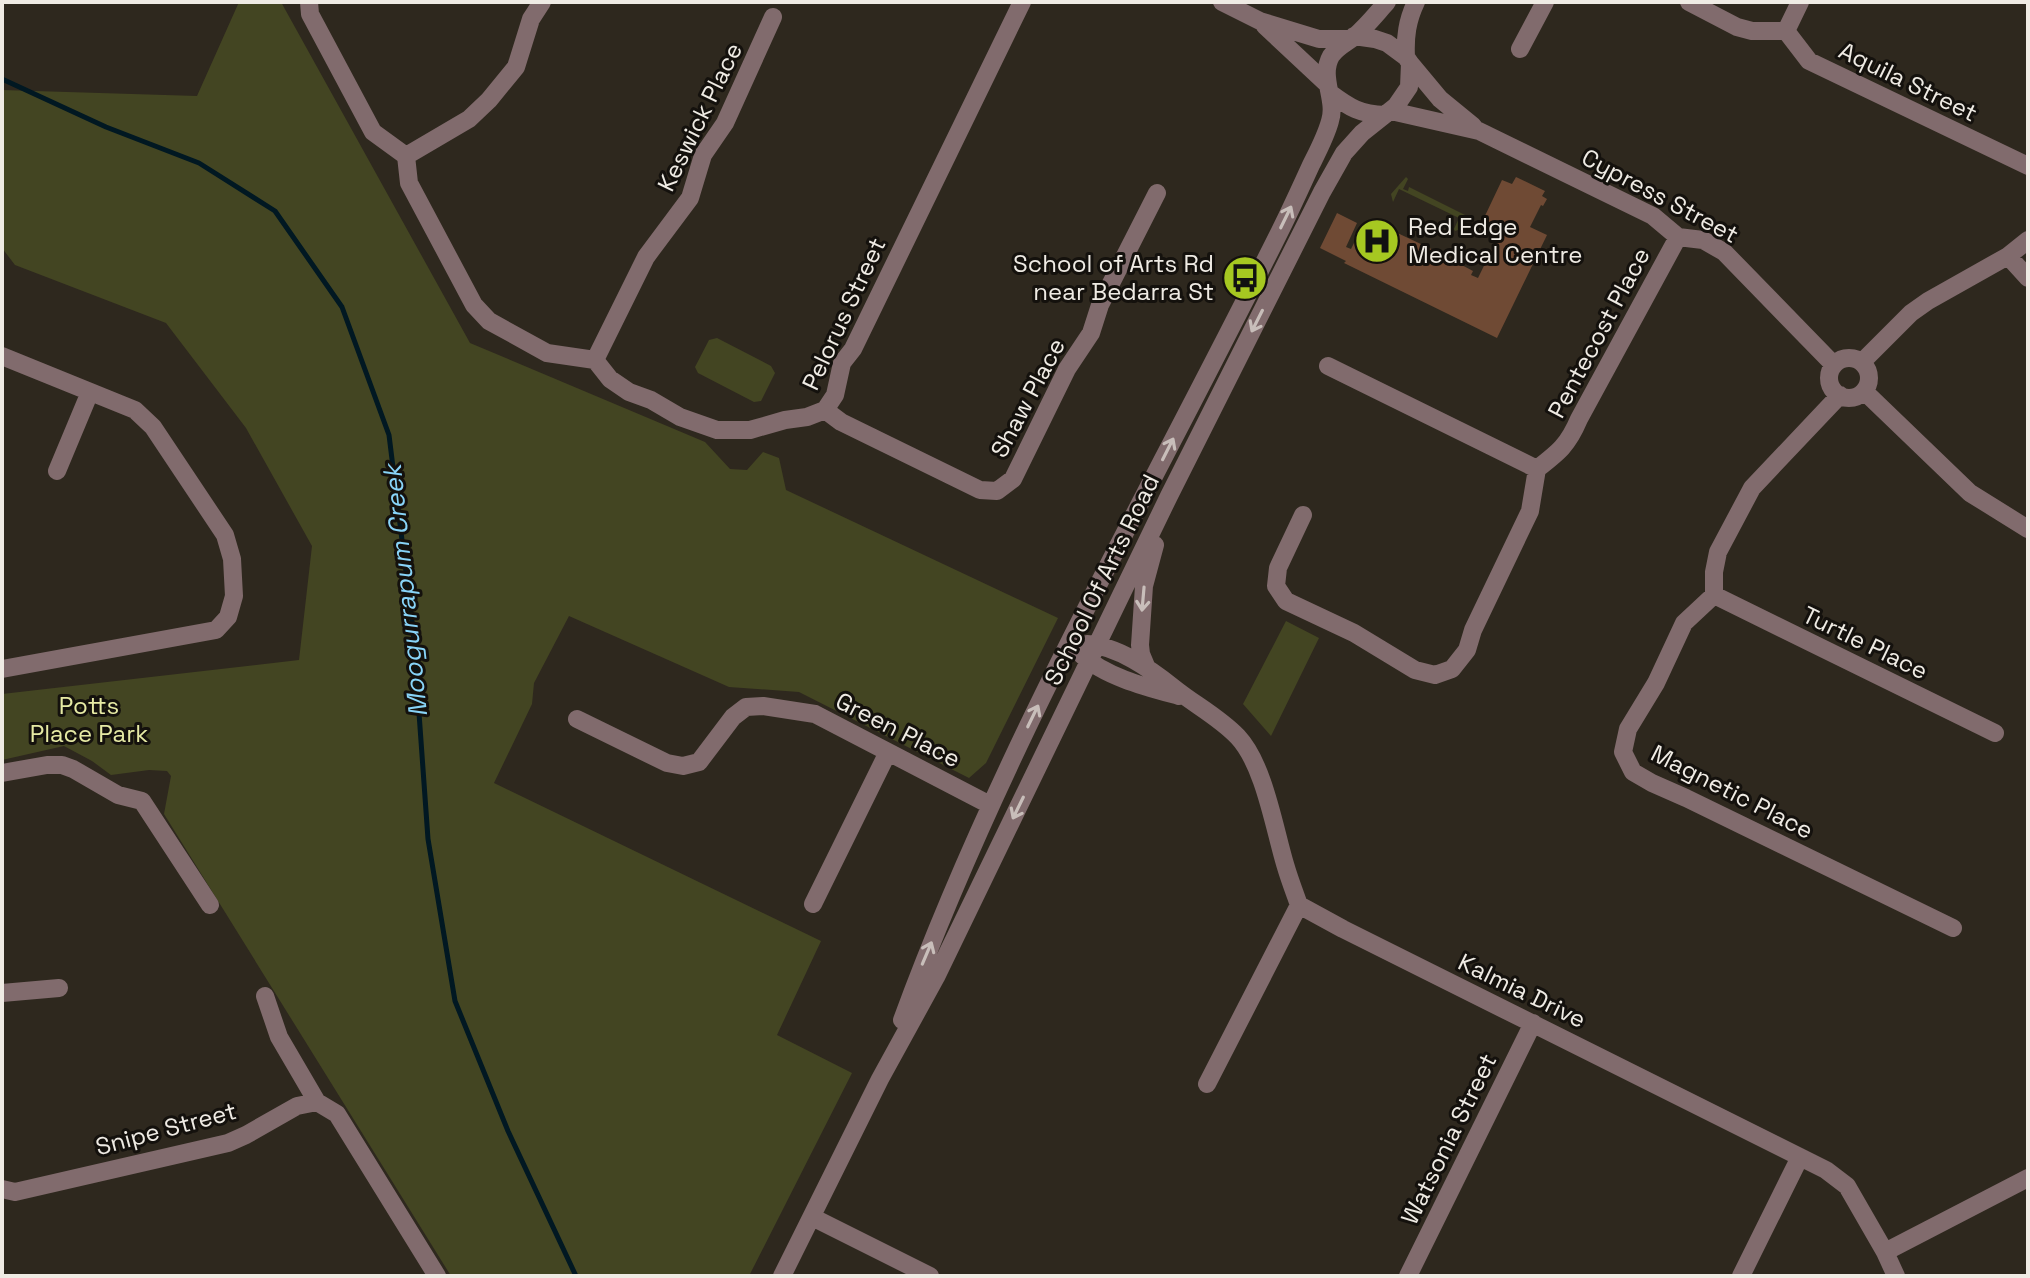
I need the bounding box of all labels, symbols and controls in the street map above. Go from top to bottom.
street label: Aquila Street [1834,35,1983,128]
street label: Keswick Place [650,37,749,196]
street label: Cypress Street [1577,141,1744,250]
one-way arrow [1279,206,1294,230]
place label: Red Edge Medical Centre [1408,211,1582,270]
hospital icon: Red Edge Medical Centre [1353,217,1401,265]
street label: Pelorus Street [795,233,892,395]
street label: Pentecost Place [1541,242,1657,423]
place label: School of Arts Rd near Bedarra St [1013,248,1214,307]
bus stop icon: School of Arts Rd near Bedarra St [1221,254,1269,302]
one-way arrow [1249,309,1264,333]
street label: Shaw Place [983,333,1072,463]
one-way arrow [1160,437,1176,461]
water label: Moogurrapum Creek [375,460,435,719]
street label: School Of Arts Road [1037,469,1166,690]
one-way arrow [1135,585,1150,612]
street label: Turtle Place [1797,599,1933,686]
street label: Green Place [831,685,966,774]
park label: Potts Place Park [30,690,148,749]
one-way arrow [1026,704,1041,728]
street label: Magnetic Place [1646,737,1819,846]
one-way arrow [1010,795,1025,819]
one-way arrow [921,941,936,966]
street label: Kalmia Drive [1453,946,1591,1035]
street label: Watsonia Street [1394,1048,1503,1229]
street label: Snipe Street [92,1095,240,1162]

